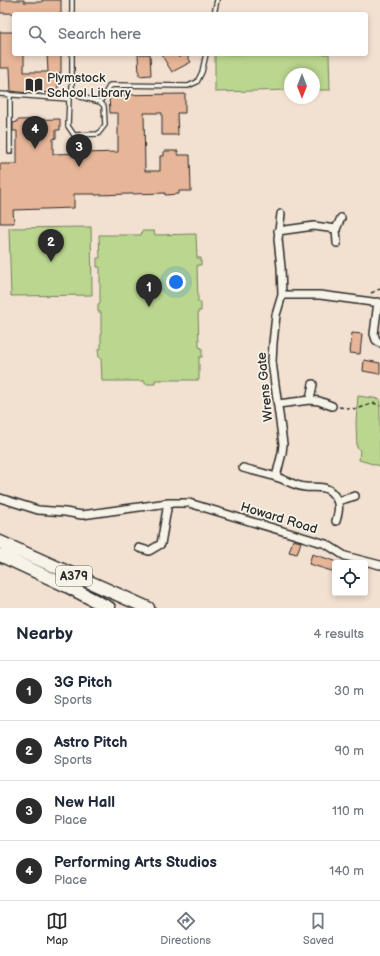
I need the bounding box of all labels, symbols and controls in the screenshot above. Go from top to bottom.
search box [12,12,368,56]
icon: search [26,23,48,45]
text: Search here [58,25,141,44]
north arrow [284,68,320,104]
place label: Plymstock School Library [47,70,131,101]
library icon: Plymstock School Library [24,75,44,95]
pin: 4 [22,116,48,149]
pin: 3 [66,134,92,167]
pin: 2 [38,229,64,262]
your location [166,272,186,292]
pin: 1 [136,274,162,307]
street label: Wrens Gate [253,351,277,422]
street label: Howard Road [239,499,319,537]
map controls [332,560,368,596]
button: locate [332,560,368,596]
road number: A379 [56,566,92,586]
text: Nearby [16,624,73,644]
text: 4 results [314,626,364,642]
text: 3G Pitch [54,673,112,692]
text: 1 [26,683,32,699]
text: 30 m [334,683,364,699]
text: Sports [54,692,92,708]
text: Astro Pitch [54,733,128,752]
text: 2 [25,743,33,759]
text: 90 m [335,743,364,759]
text: Sports [54,752,92,768]
text: New Hall [54,793,115,812]
text: 3 [25,803,33,819]
text: 110 m [332,803,364,819]
text: Place [54,812,87,828]
text: Performing Arts Studios [54,853,217,872]
text: 4 [25,863,33,879]
text: 140 m [329,863,364,879]
text: Place [54,872,87,888]
tab: Map [46,910,68,947]
tab: Directions [160,910,211,947]
tab: Saved [303,910,334,947]

